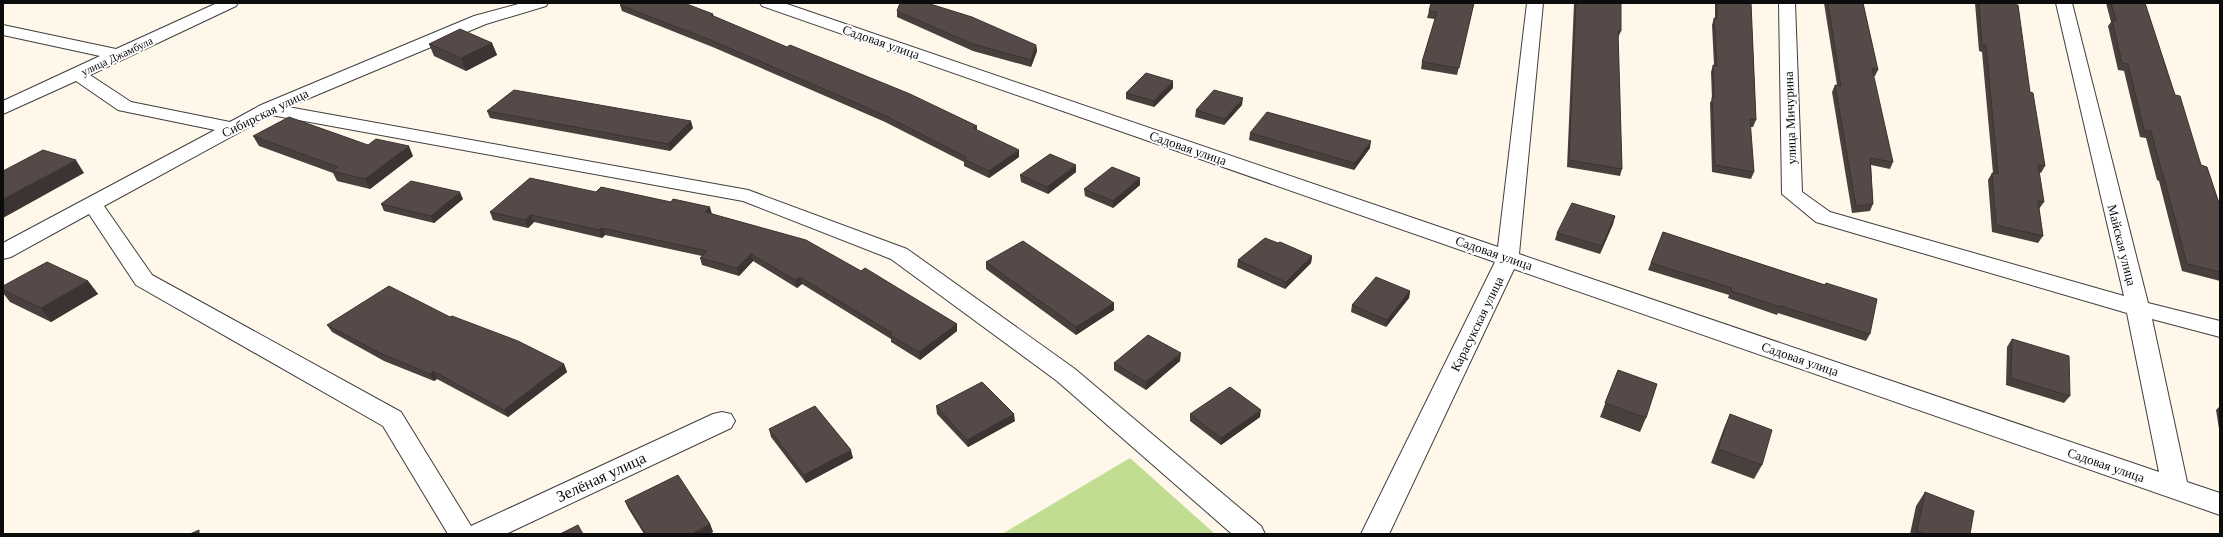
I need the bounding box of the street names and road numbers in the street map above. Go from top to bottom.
street label: Садовая улица [840,22,922,62]
street label: улица Джамбула [79,34,155,78]
street label: улица Мичурина [1781,71,1799,165]
street label: Сибирская улица [219,85,311,140]
street label: Садовая улица [1147,128,1229,168]
street label: Майская улица [2105,203,2139,287]
street label: Садовая улица [1453,233,1535,273]
street label: Карасукская улица [1448,274,1507,374]
street label: Садовая улица [1759,339,1841,379]
street label: Садовая улица [2065,445,2147,485]
street label: Зелёная улица [554,449,649,506]

